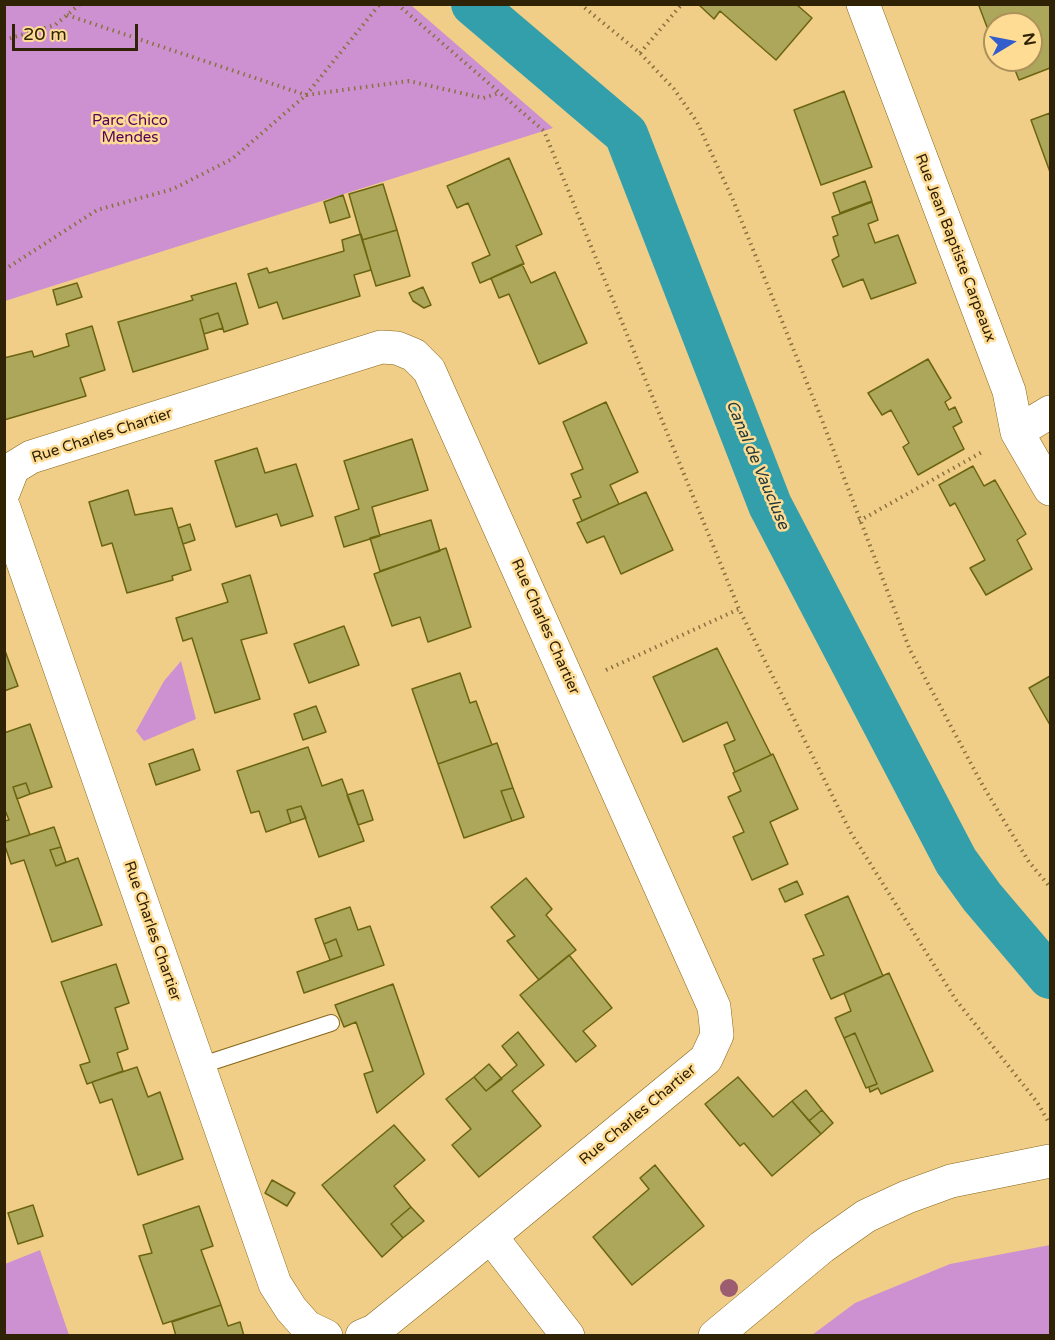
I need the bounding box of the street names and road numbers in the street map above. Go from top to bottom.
street label: Rue Jean Baptiste Carpeaux [911,151,999,345]
street label: Rue Charles Chartier [29,405,175,467]
street label: Rue Charles Chartier [507,556,583,698]
street label: Rue Charles Chartier [120,859,184,1003]
street label: Rue Charles Chartier [576,1061,700,1169]

